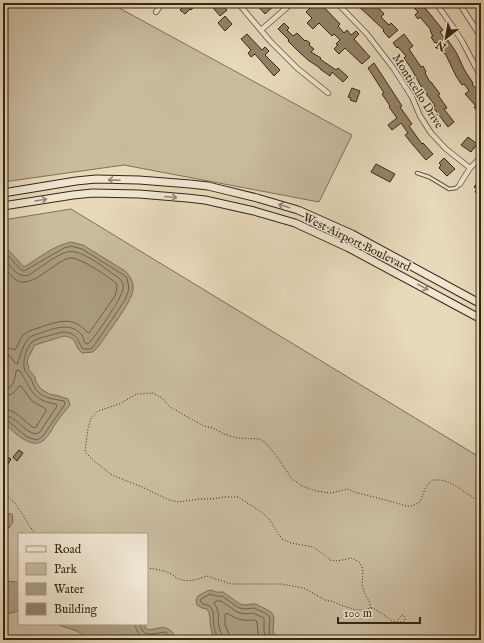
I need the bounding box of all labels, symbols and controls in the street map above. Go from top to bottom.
north arrow [426,18,466,58]
text: N [433,37,450,55]
street label: Monticello Drive [389,51,447,132]
one-way arrow [108,176,121,184]
one-way arrow [164,193,177,200]
one-way arrow [35,196,48,204]
one-way arrow [277,202,290,209]
street label: West Airport Boulevard [300,210,414,276]
one-way arrow [416,284,428,291]
legend [18,533,148,625]
text: Road [54,542,82,557]
text: Park [54,562,77,577]
text: Water [54,582,85,597]
scale bar [338,599,420,625]
text: Building [54,602,98,617]
text: 100 m [344,606,372,621]

